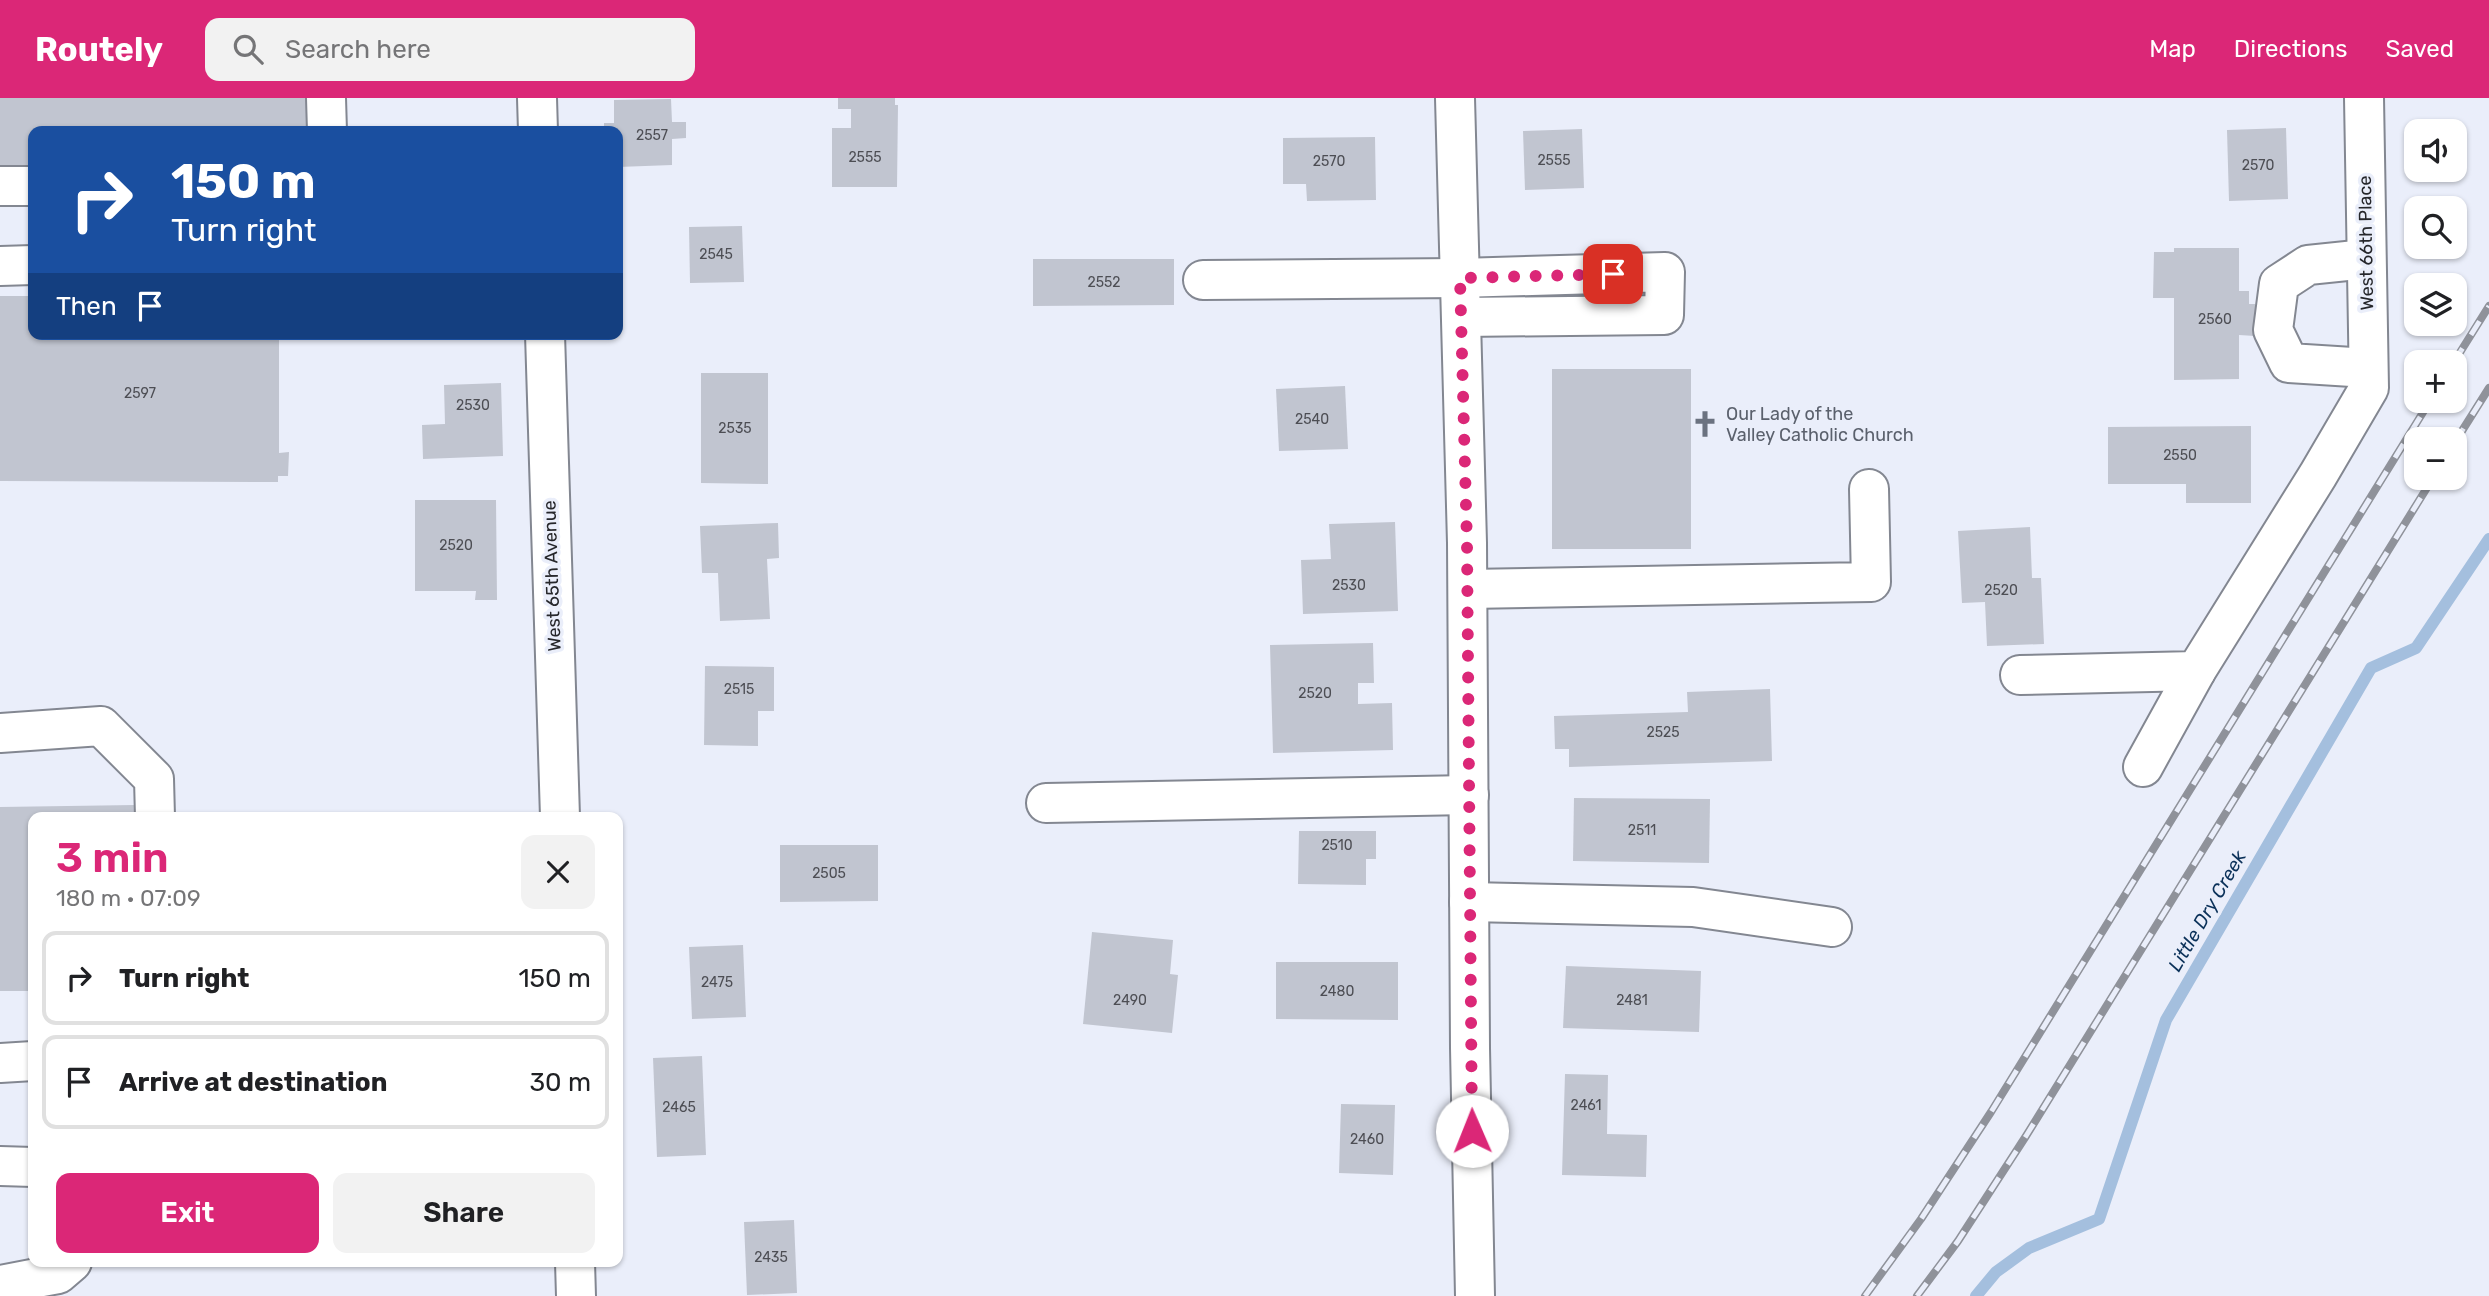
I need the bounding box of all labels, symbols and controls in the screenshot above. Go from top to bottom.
search box [205,18,695,81]
text: Routely [35,30,163,69]
icon: search [229,30,267,68]
text: Search here [285,34,431,65]
text: Map [2149,35,2196,63]
text: Directions [2234,35,2347,63]
text: Saved [2385,35,2454,63]
map controls [2404,119,2467,490]
button: sound [2404,119,2467,182]
house number: 2557 [636,127,668,144]
house number: 2555 [848,149,882,166]
text: 150 m [171,152,316,210]
house number: 2555 [1537,152,1571,169]
house number: 2570 [1313,153,1345,170]
icon: right [56,154,147,245]
house number: 2570 [2242,157,2274,174]
street label: West 66th Place [2354,175,2378,311]
button: search [2404,196,2467,259]
text: Turn right [171,211,316,249]
pin [1583,244,1643,304]
house number: 2545 [699,246,733,263]
icon: arrive [1594,255,1632,293]
button: layers [2404,273,2467,336]
house number: 2552 [1087,274,1121,291]
icon: arrive [131,287,169,325]
text: Then [56,291,117,322]
house number: 2560 [2198,311,2232,328]
button: + [2404,350,2467,413]
house number: 2597 [124,385,156,402]
house number: 2530 [456,397,490,414]
place label: Our Lady of the Valley Catholic Church [1726,403,1914,446]
church icon: Our Lady of the Valley Catholic Church [1690,409,1720,439]
house number: 2540 [1295,411,1329,428]
house number: 2535 [718,420,752,437]
button: − [2404,427,2467,490]
house number: 2550 [2163,447,2197,464]
street label: West 65th Avenue [538,500,566,652]
house number: 2520 [439,537,473,554]
house number: 2530 [1332,577,1366,594]
house number: 2520 [1984,582,2018,599]
house number: 2515 [724,681,754,698]
house number: 2520 [1298,685,1332,702]
house number: 2525 [1646,724,1680,741]
house number: 2511 [1628,822,1656,839]
text: 3 min [56,833,169,883]
button: close [521,835,595,909]
house number: 2510 [1321,837,1353,854]
water label: Little Dry Creek [2163,846,2251,976]
house number: 2505 [812,865,846,882]
text: 180 m · 07:09 [56,884,201,912]
icon: right [60,959,98,997]
text: Turn right [119,963,249,994]
text: 150 m [518,963,591,994]
house number: 2475 [701,974,733,991]
house number: 2480 [1320,983,1354,1000]
house number: 2490 [1113,992,1147,1009]
house number: 2481 [1616,992,1648,1009]
icon: arrive [60,1063,98,1101]
text: Arrive at destination [119,1067,387,1098]
text: 30 m [529,1067,591,1098]
position arrow [1435,1094,1509,1168]
house number: 2461 [1571,1097,1601,1114]
house number: 2465 [662,1099,696,1116]
house number: 2460 [1350,1131,1384,1148]
button: Exit [56,1173,319,1253]
button: Share [333,1173,595,1253]
house number: 2435 [754,1249,788,1266]

